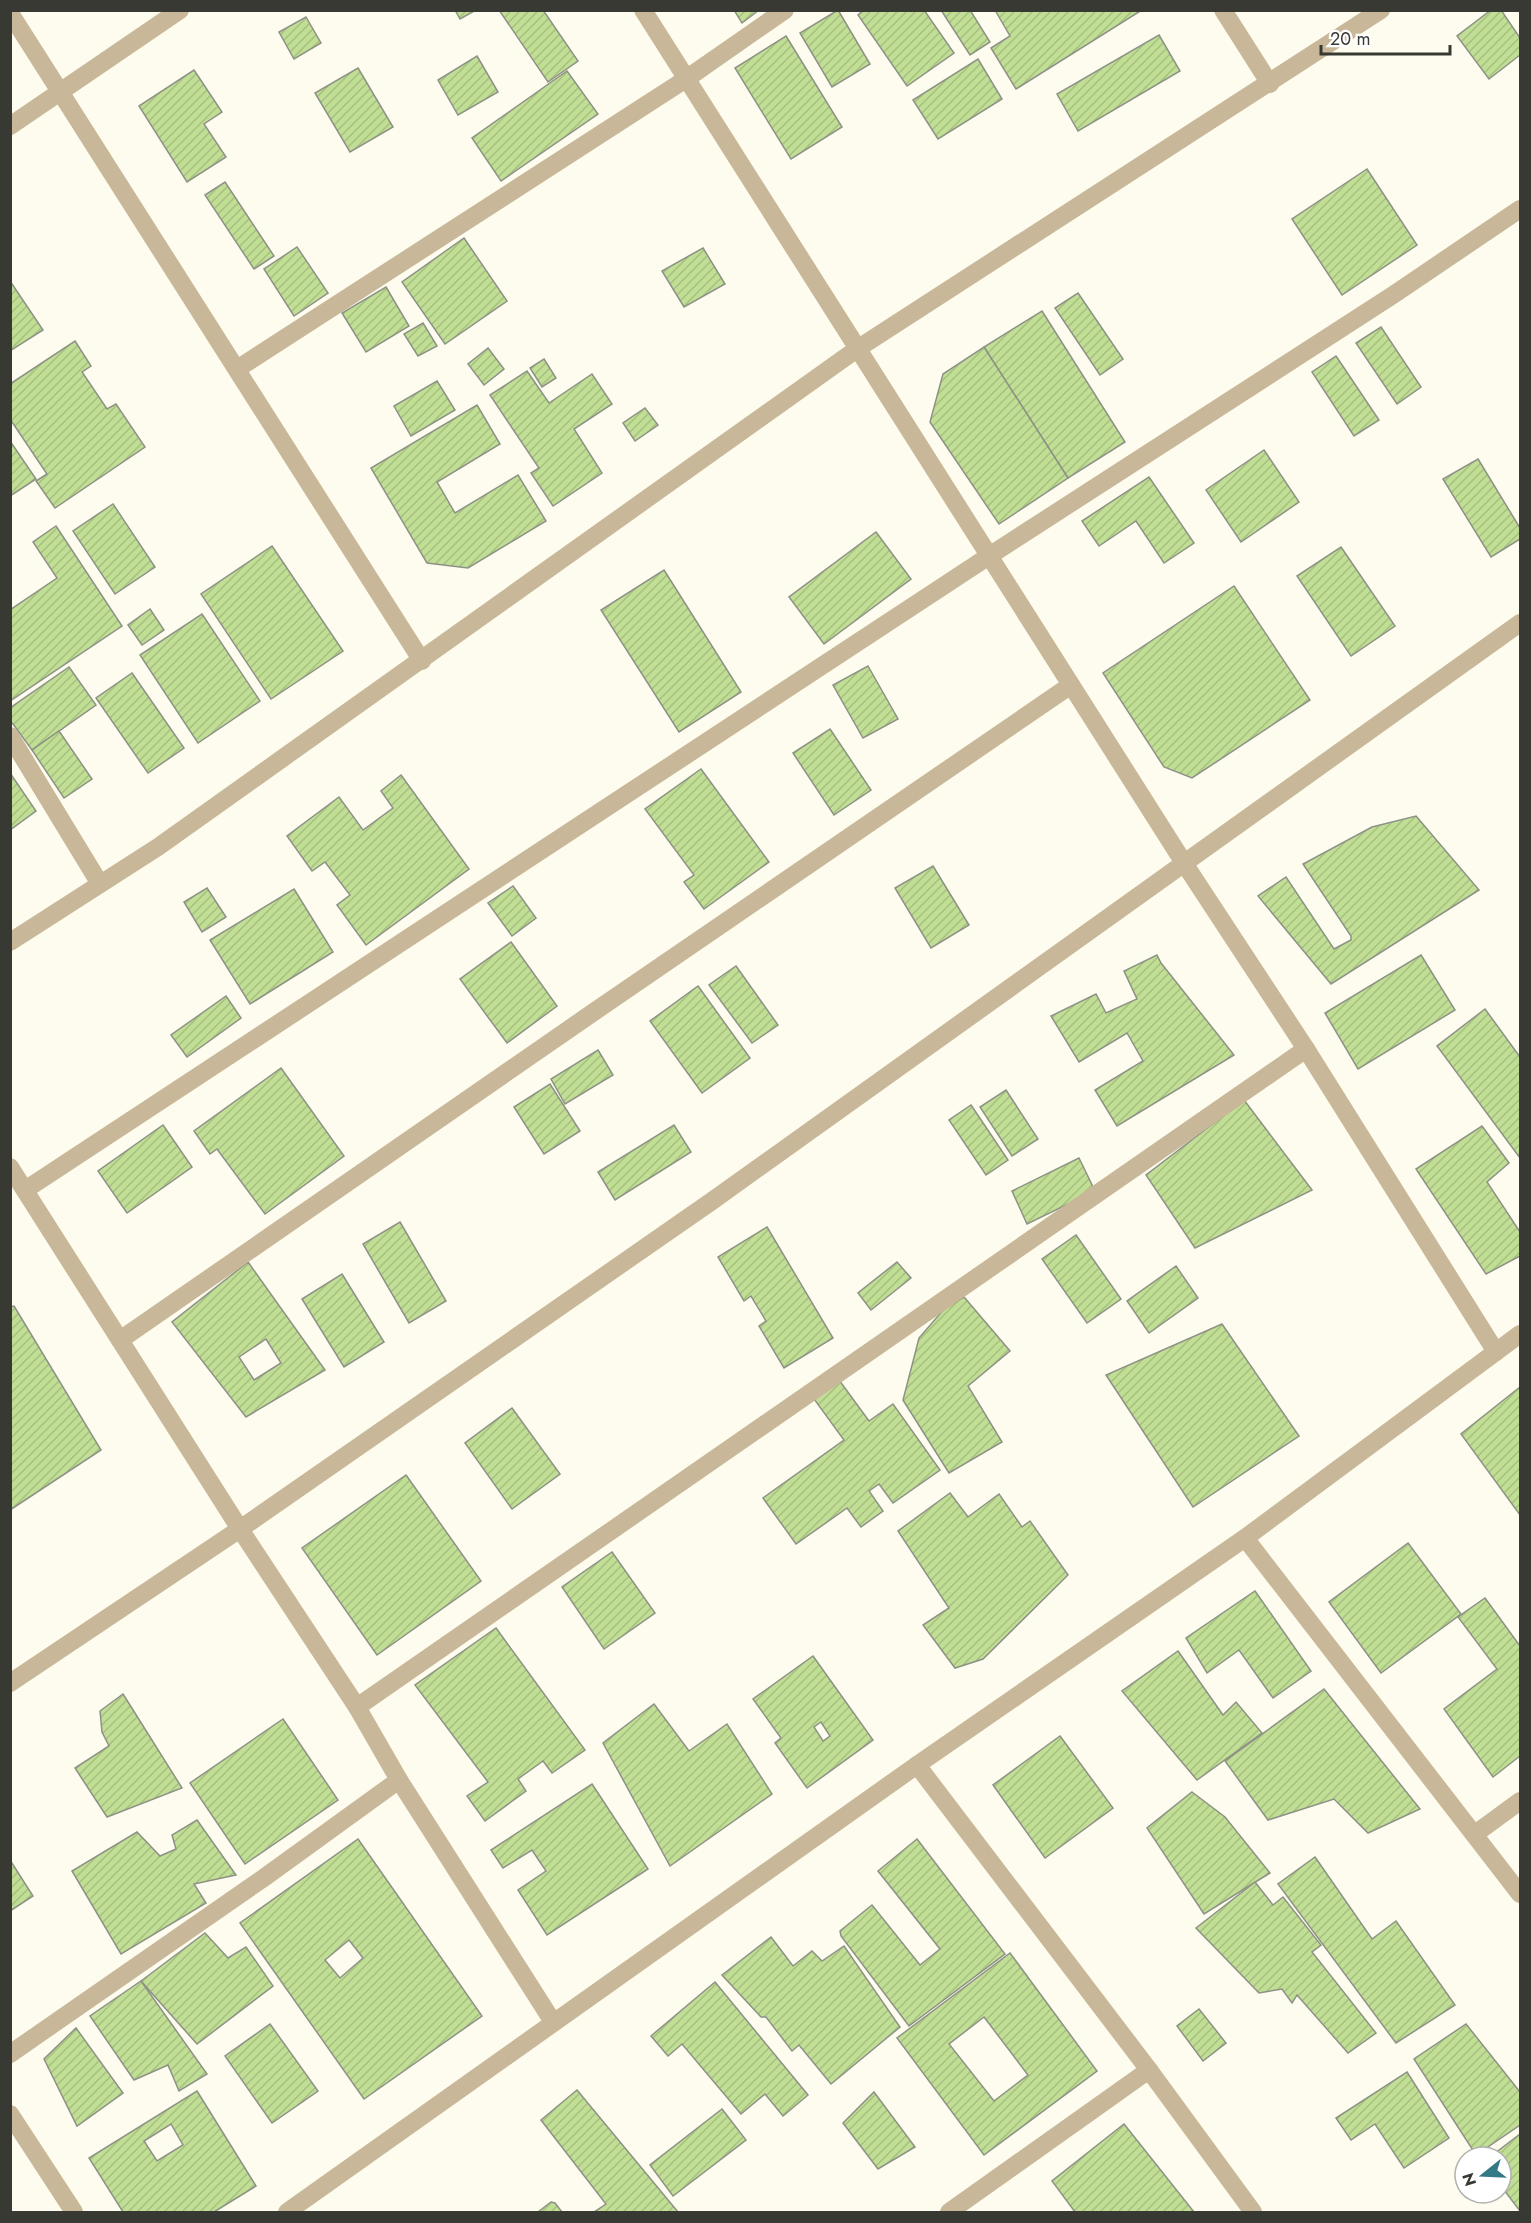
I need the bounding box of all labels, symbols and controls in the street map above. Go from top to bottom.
scale bar [1321,18,1450,56]
text: 20 m [1330,26,1370,52]
north arrow [1453,2145,1513,2205]
text: N [1456,2170,1482,2189]

